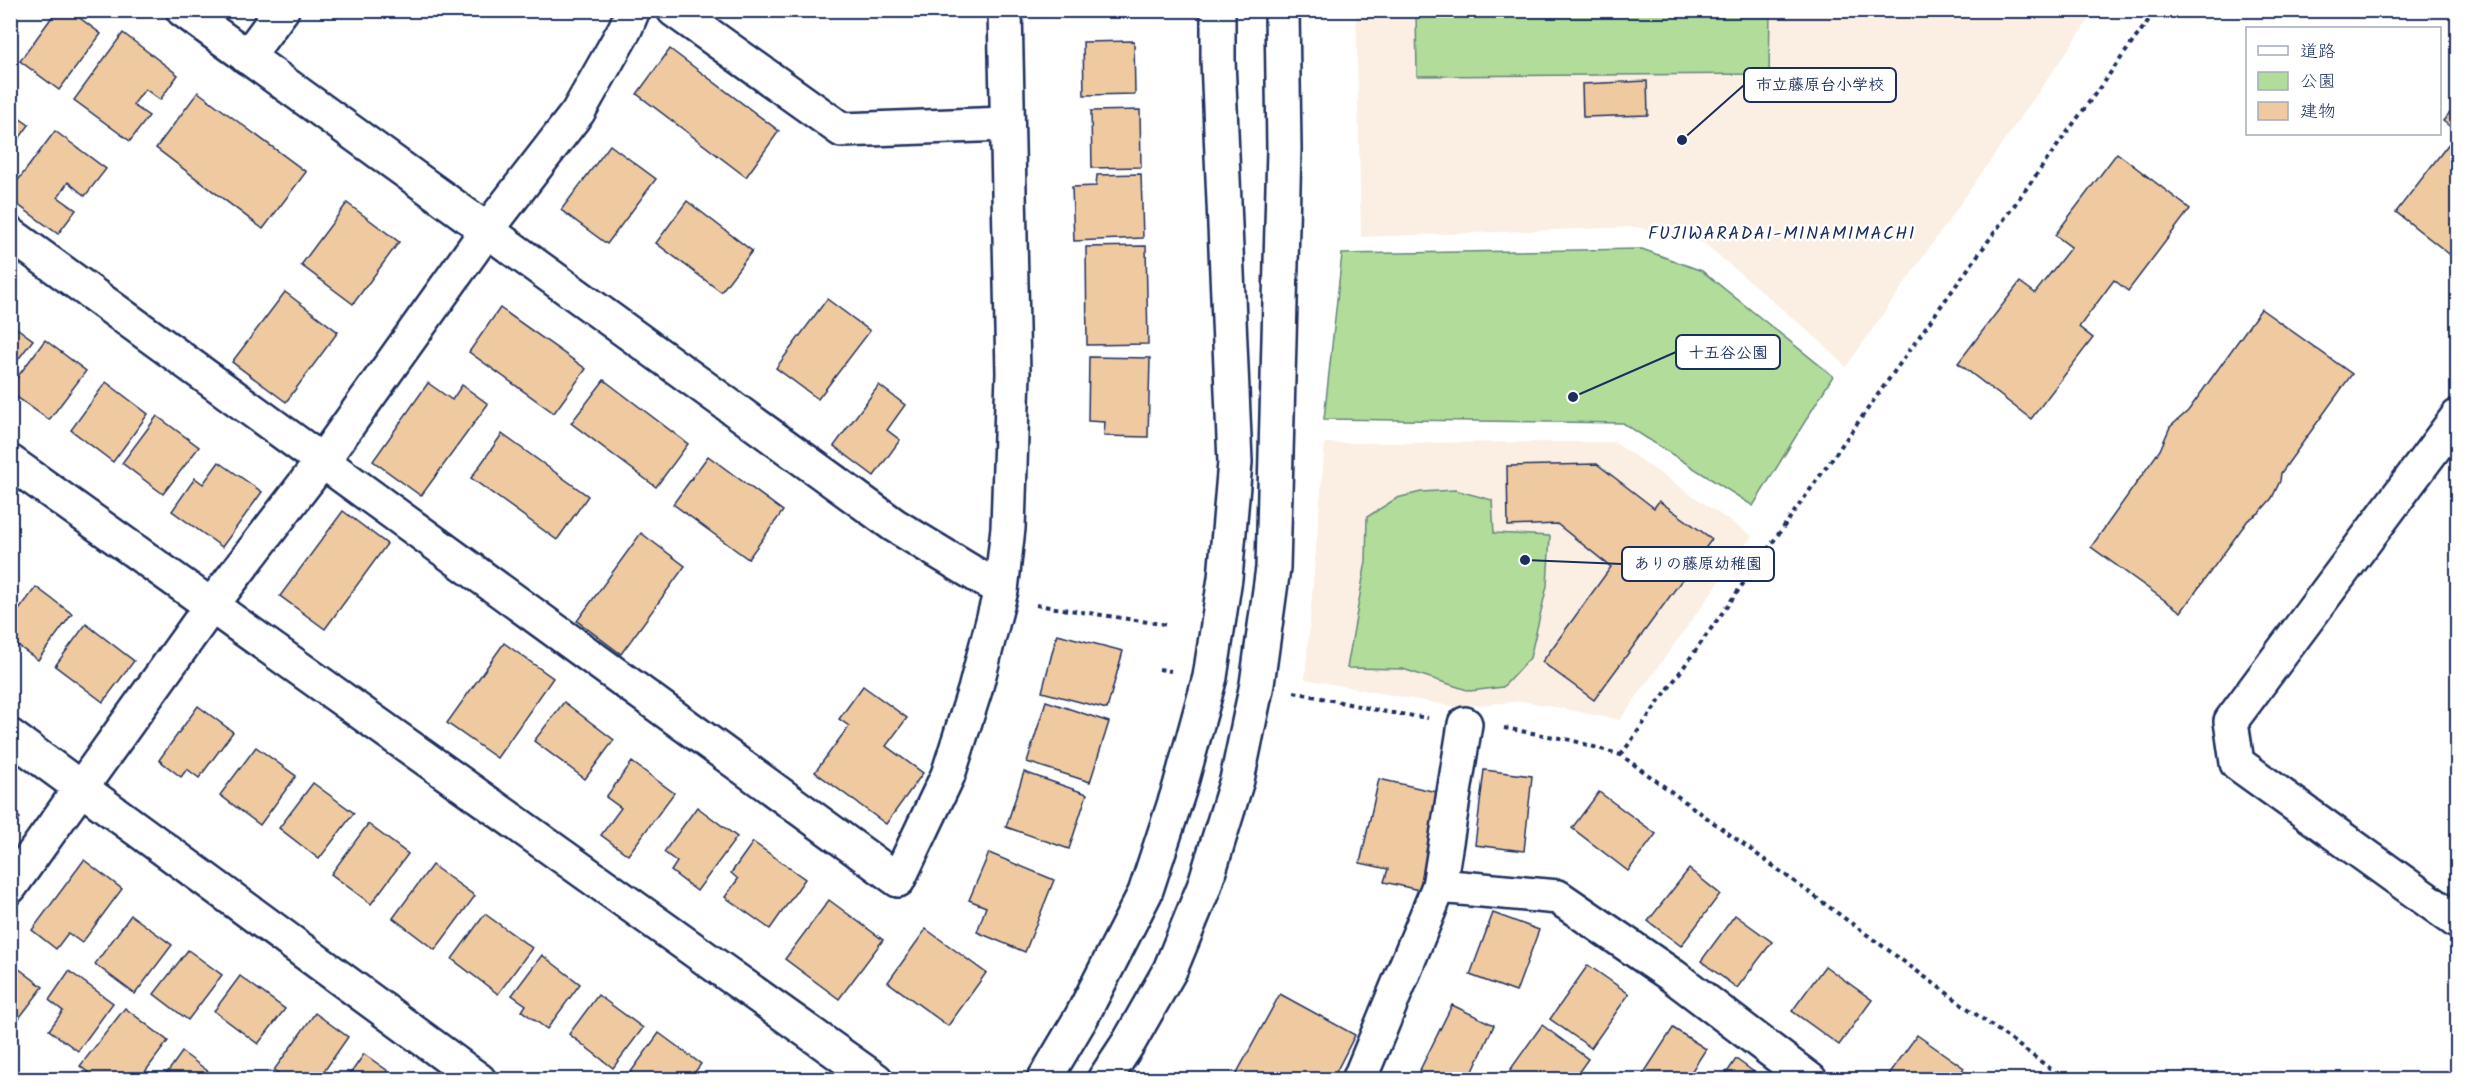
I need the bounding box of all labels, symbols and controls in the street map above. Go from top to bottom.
legend [2246,27,2441,135]
text: 道路 [2300,38,2336,67]
callout: 市立藤原台小学校 [1744,68,1896,102]
text: 公園 [2300,68,2336,97]
text: 市立藤原台小学校 [1756,73,1884,98]
text: 建物 [2300,98,2336,127]
district label: FUJIWARADAI-MINAMIMACHI [1648,220,1916,249]
callout: 十五谷公園 [1676,335,1780,369]
text: 十五谷公園 [1688,341,1768,366]
callout: ありの藤原幼稚園 [1622,547,1774,581]
text: ありの藤原幼稚園 [1634,552,1762,577]

